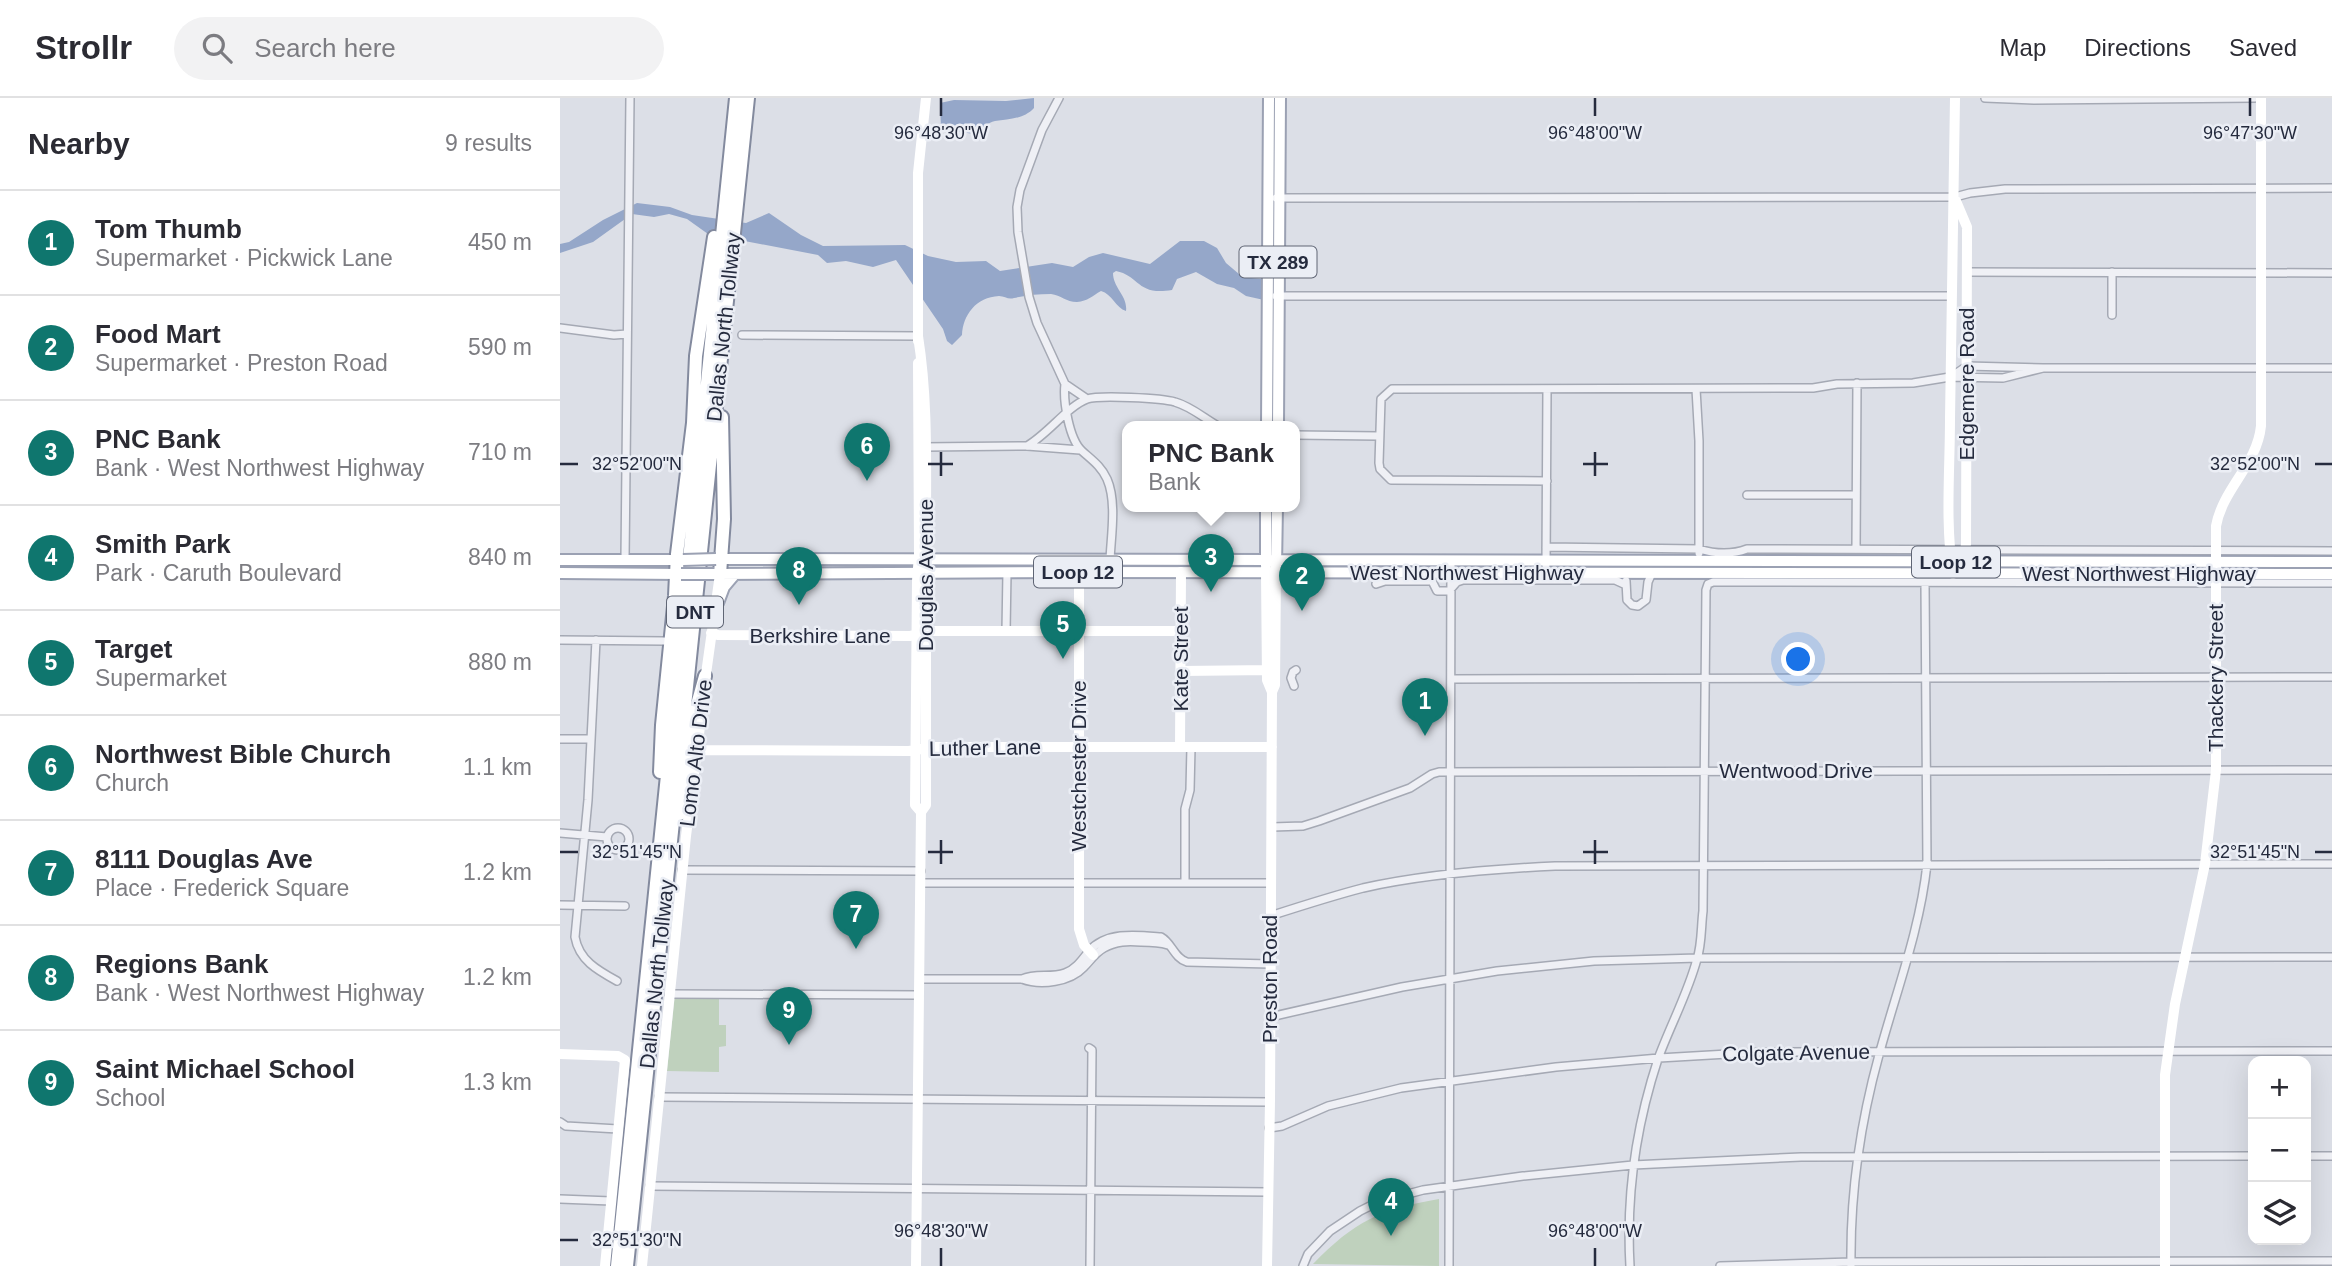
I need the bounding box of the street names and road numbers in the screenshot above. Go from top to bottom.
street label: Dallas North Tollway [702,231,745,423]
road number: TX 289 [1240,246,1316,278]
street label: Edgemere Road [1955,308,1978,460]
street label: Douglas Avenue [914,499,937,651]
road number: Loop 12 [1912,547,2000,578]
road number: Loop 12 [1034,556,1122,587]
street label: West Northwest Highway [1350,561,1585,584]
street label: West Northwest Highway [2022,562,2257,585]
road number: DNT [667,597,723,628]
street label: Thackery Street [2204,604,2227,752]
street label: Kate Street [1169,606,1192,712]
street label: Berkshire Lane [749,624,891,647]
street label: Lomo Alto Drive [675,678,716,828]
street label: Westchester Drive [1067,680,1090,852]
street label: Luther Lane [929,735,1041,760]
street label: Wentwood Drive [1719,759,1873,782]
street label: Dallas North Tollway [635,878,678,1070]
street label: Preston Road [1258,915,1281,1043]
street label: Colgate Avenue [1722,1040,1870,1065]

